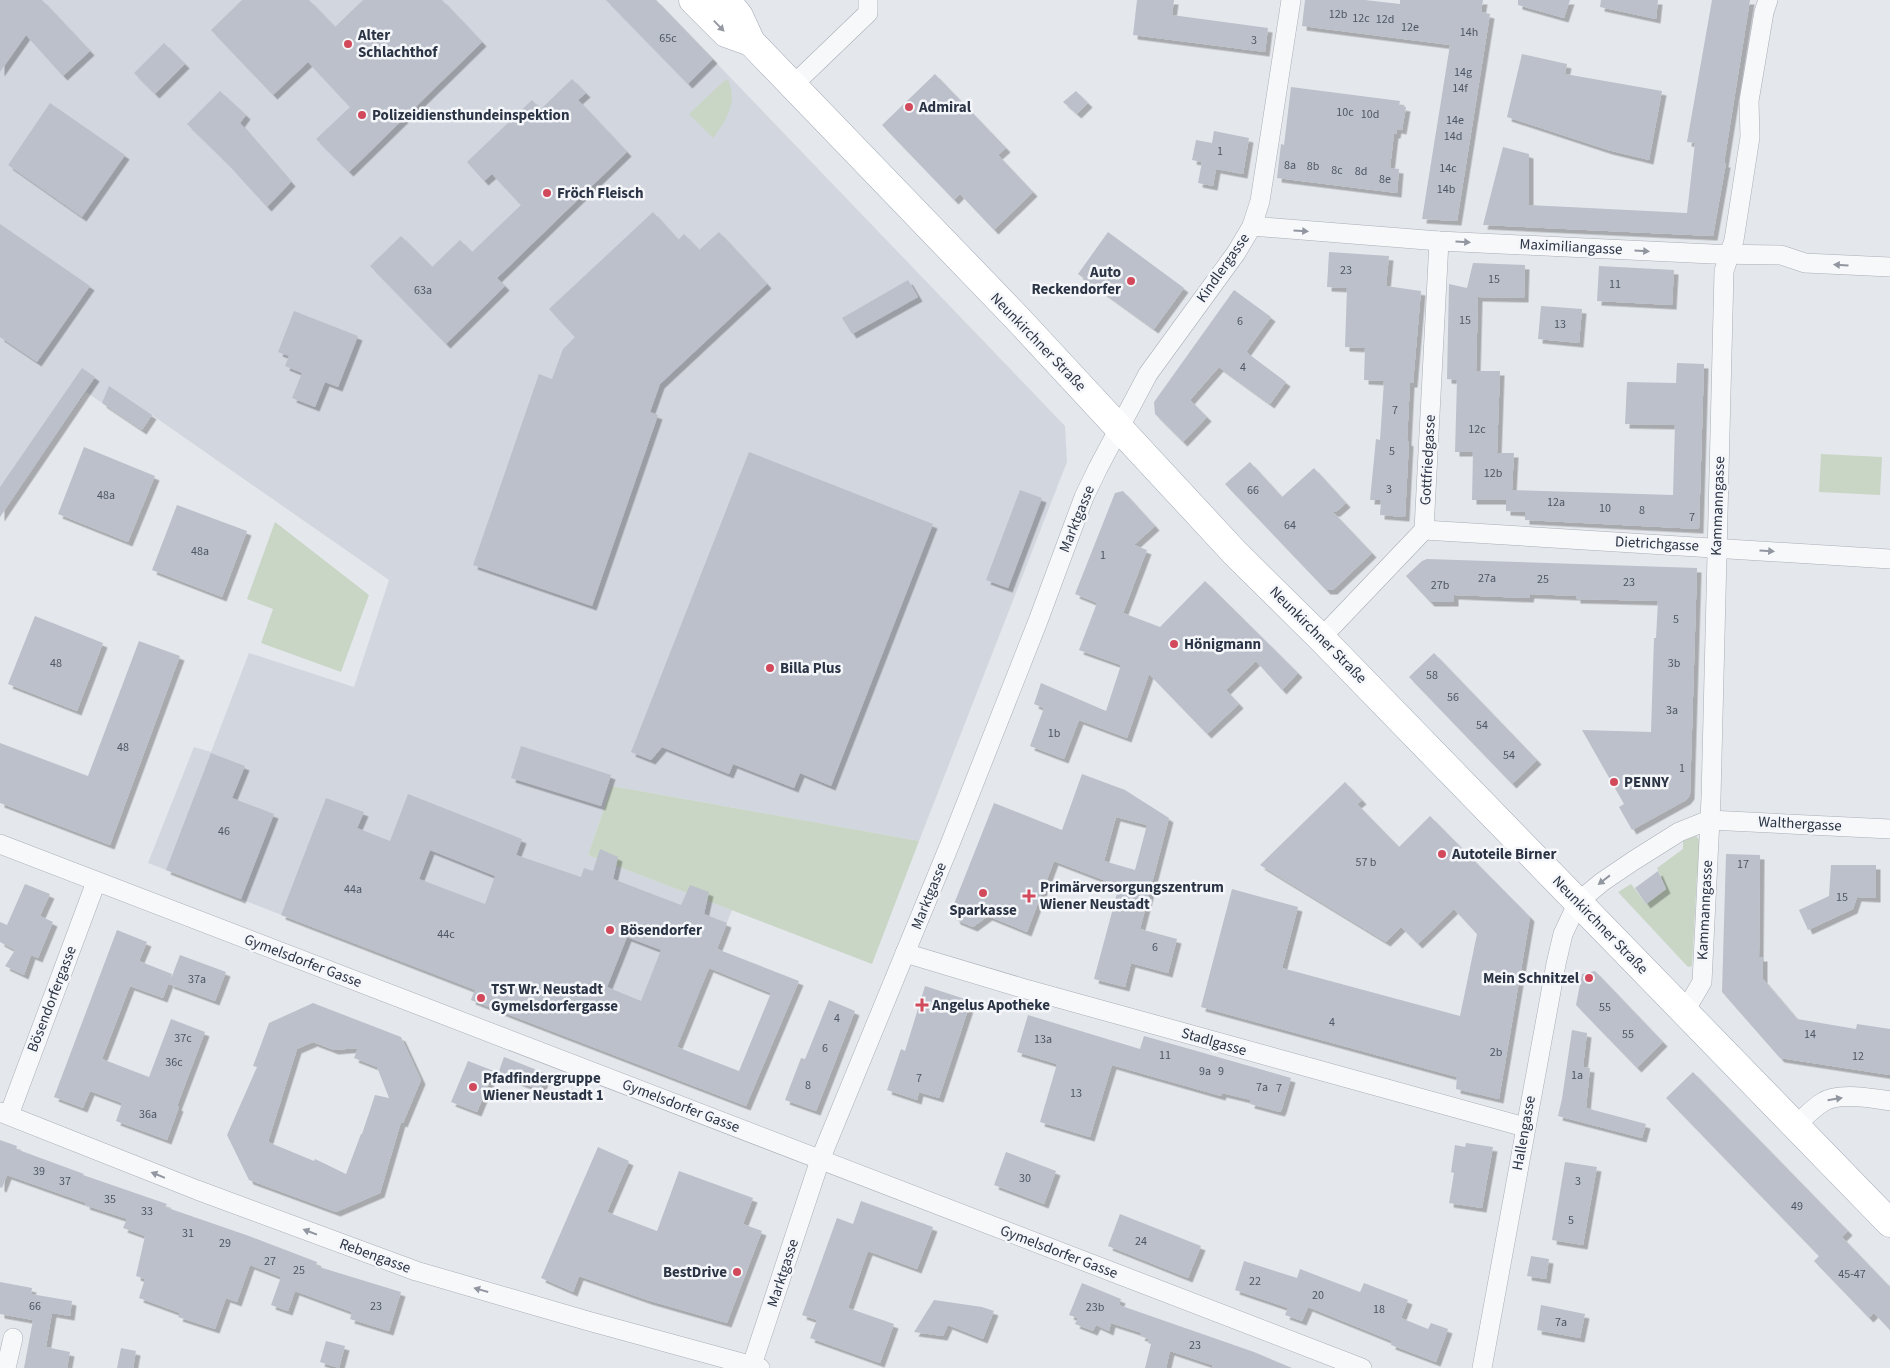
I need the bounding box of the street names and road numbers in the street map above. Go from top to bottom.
street label: Kindlergasse [1191,229,1255,307]
street label: Maximiliangasse [1519,234,1623,260]
street label: Neunkirchner Straße [985,288,1091,396]
street label: Gottfriedgasse [1415,414,1441,506]
street label: Kammanngasse [1706,456,1730,556]
street label: Marktgasse [1054,482,1100,556]
street label: Dietrichgasse [1614,531,1700,557]
street label: Neunkirchner Straße [1265,582,1371,688]
street label: Walthergasse [1758,811,1842,837]
street label: Marktgasse [906,859,952,933]
street label: Kammanngasse [1692,860,1718,960]
street label: Neunkirchner Straße [1547,871,1653,979]
street label: Gymelsdorfer Gasse [241,929,365,993]
street label: Bösendorfergasse [22,943,82,1055]
street label: Stadlgasse [1179,1023,1249,1061]
street label: Gymelsdorfer Gasse [619,1074,743,1138]
street label: Hallengasse [1507,1094,1541,1172]
street label: Gymelsdorfer Gasse [997,1220,1121,1284]
street label: Rebengasse [336,1233,414,1279]
street label: Marktgasse [762,1236,804,1310]

